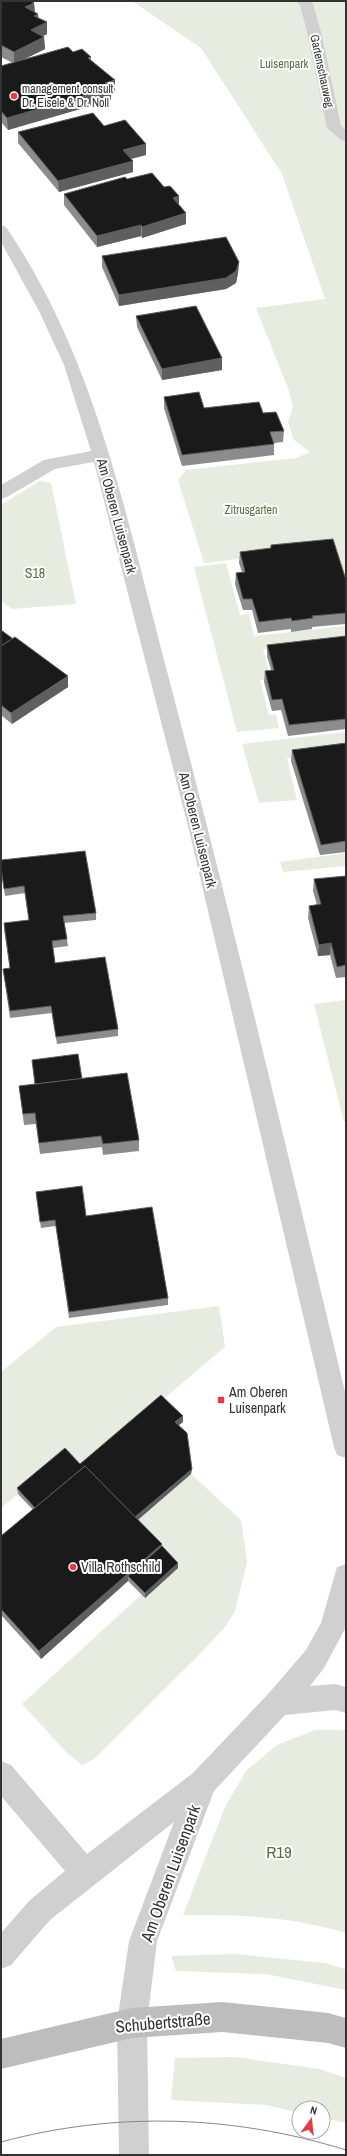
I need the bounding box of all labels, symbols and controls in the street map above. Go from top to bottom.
street label: Gartenschauweg [306,33,338,110]
park label: Luisenpark [260,56,308,72]
place label: management consult Dr. Eisele & Dr. Noll [22,81,114,111]
marker: management consult Dr. Eisele & Dr. Noll [9,91,19,101]
street label: Am Oberen Luisenpark [93,455,141,576]
park label: Zitrusgarten [224,502,278,518]
park label: S18 [25,564,45,582]
street label: Am Oberen Luisenpark [175,769,221,890]
place label: Am Oberen Luisenpark [228,1383,288,1417]
marker: Am Oberen Luisenpark [216,1395,226,1405]
place label: Villa Rothschild [81,1558,161,1576]
marker: Villa Rothschild [68,1562,78,1572]
street label: Am Oberen Luisenpark [134,1801,205,1946]
park label: R19 [266,1840,292,1863]
street label: Schubertstraße [115,2006,212,2038]
north arrow [291,2100,331,2140]
text: N [309,2103,319,2118]

